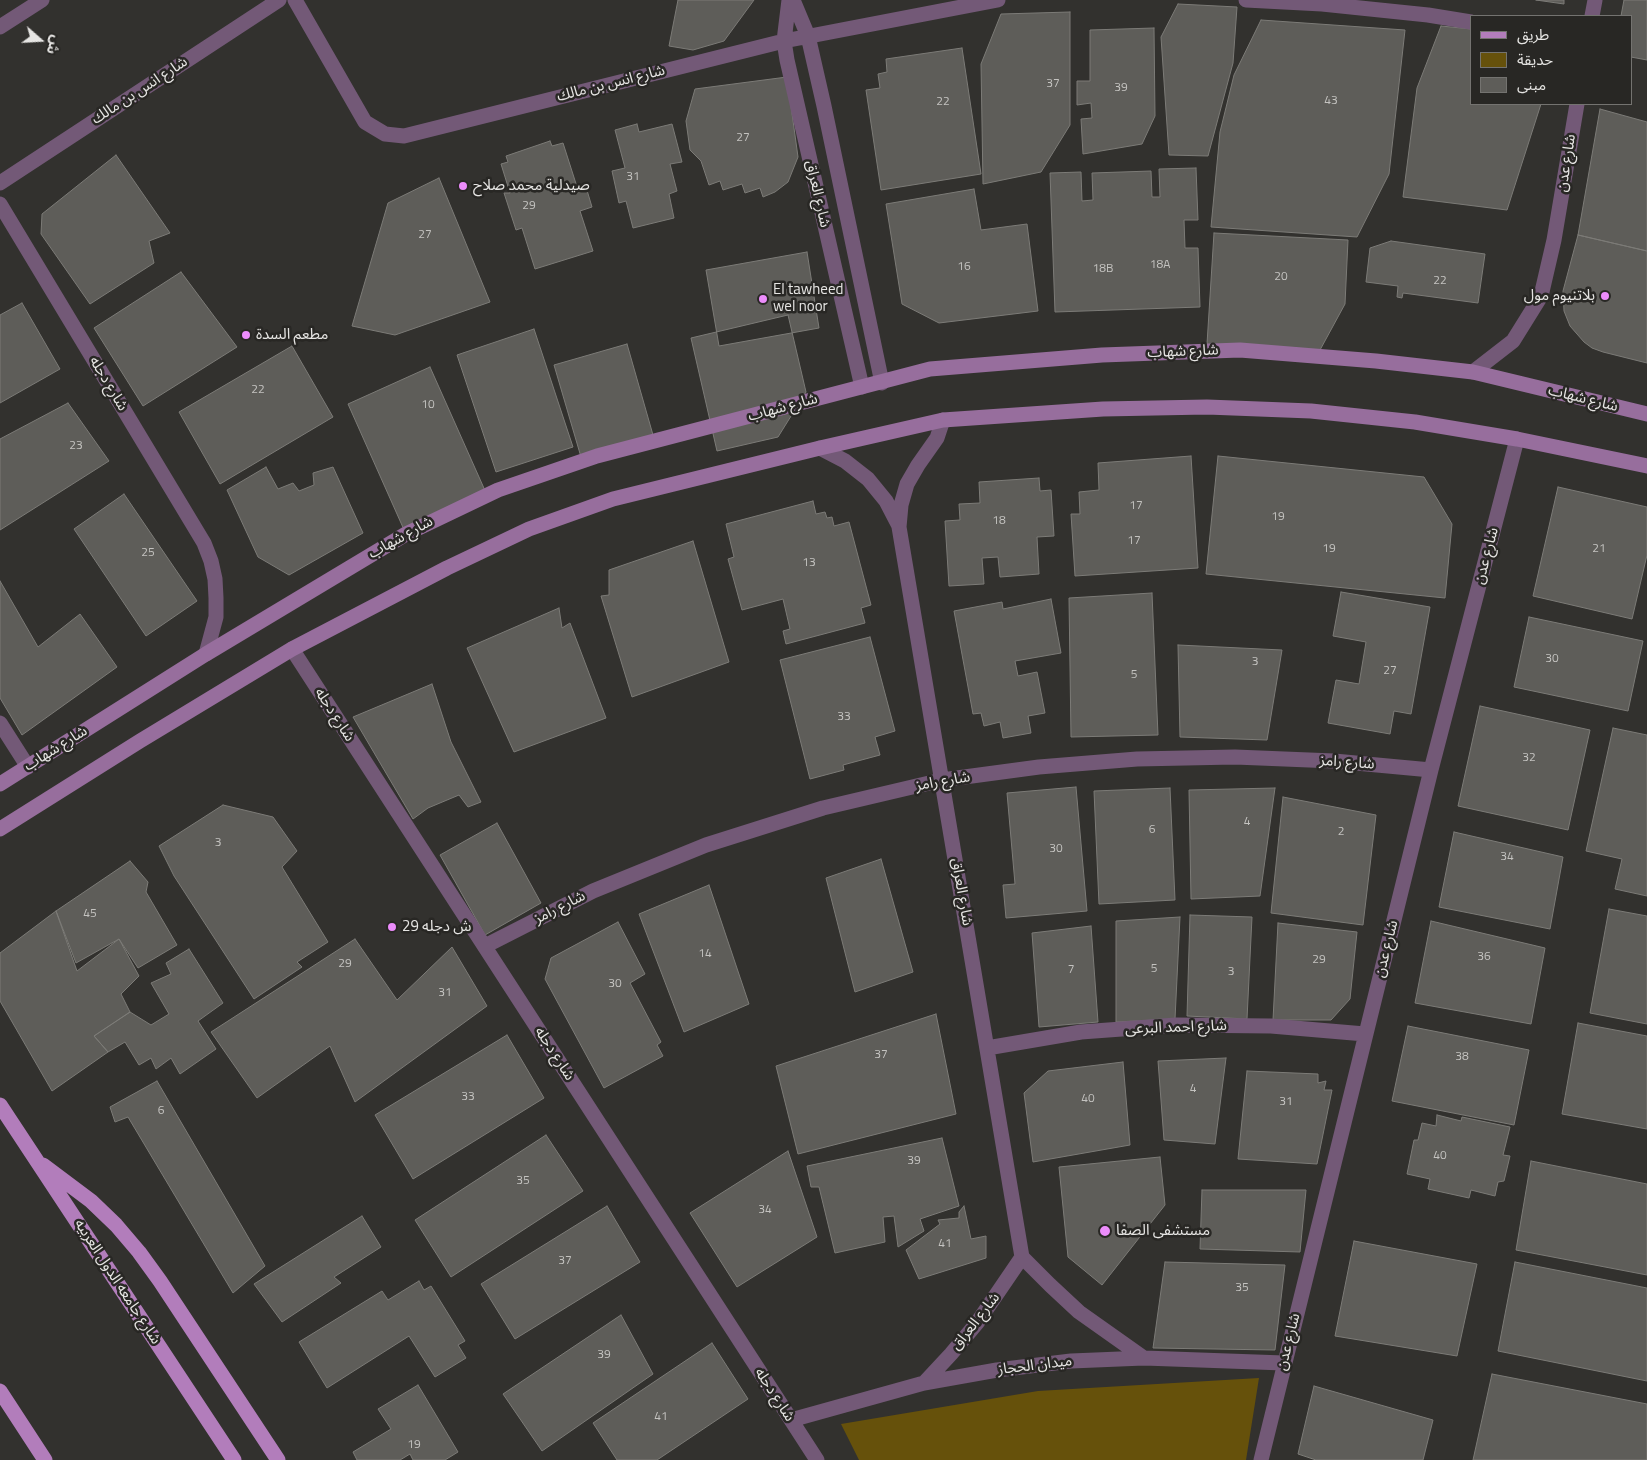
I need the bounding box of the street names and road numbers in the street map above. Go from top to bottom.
street label: شارع انس بن مالك [89,53,191,129]
street label: شارع انس بن مالك [555,62,667,106]
street label: شارع عدن [1554,133,1580,193]
street label: شارع العراق [801,159,833,229]
street label: شارع شهاب [1147,342,1219,362]
street label: شارع دجله [85,354,131,414]
street label: شارع شهاب [1546,382,1620,416]
street label: شارع شهاب [746,390,820,426]
street label: شارع شهاب [366,513,436,563]
street label: شارع عدن [1471,525,1503,587]
street label: شارع دجله [310,685,358,745]
street label: شارع شهاب [21,723,91,775]
street label: شارع رامز [1319,752,1375,774]
street label: شارع رامز [914,768,972,796]
street label: شارع العراق [946,857,976,927]
street label: شارع رامز [531,887,589,929]
street label: شارع عدن [1371,919,1403,979]
street label: شارع احمد البرعى [1125,1017,1227,1039]
street label: شارع دجله [530,1024,578,1084]
street label: شارع جامعه الدول العربيه [70,1216,164,1348]
street label: شارع العراق [948,1289,1004,1355]
street label: شارع عدن [1273,1312,1305,1372]
street label: ميدان الحجاز [997,1352,1073,1380]
street label: شارع دجله [750,1365,798,1425]

